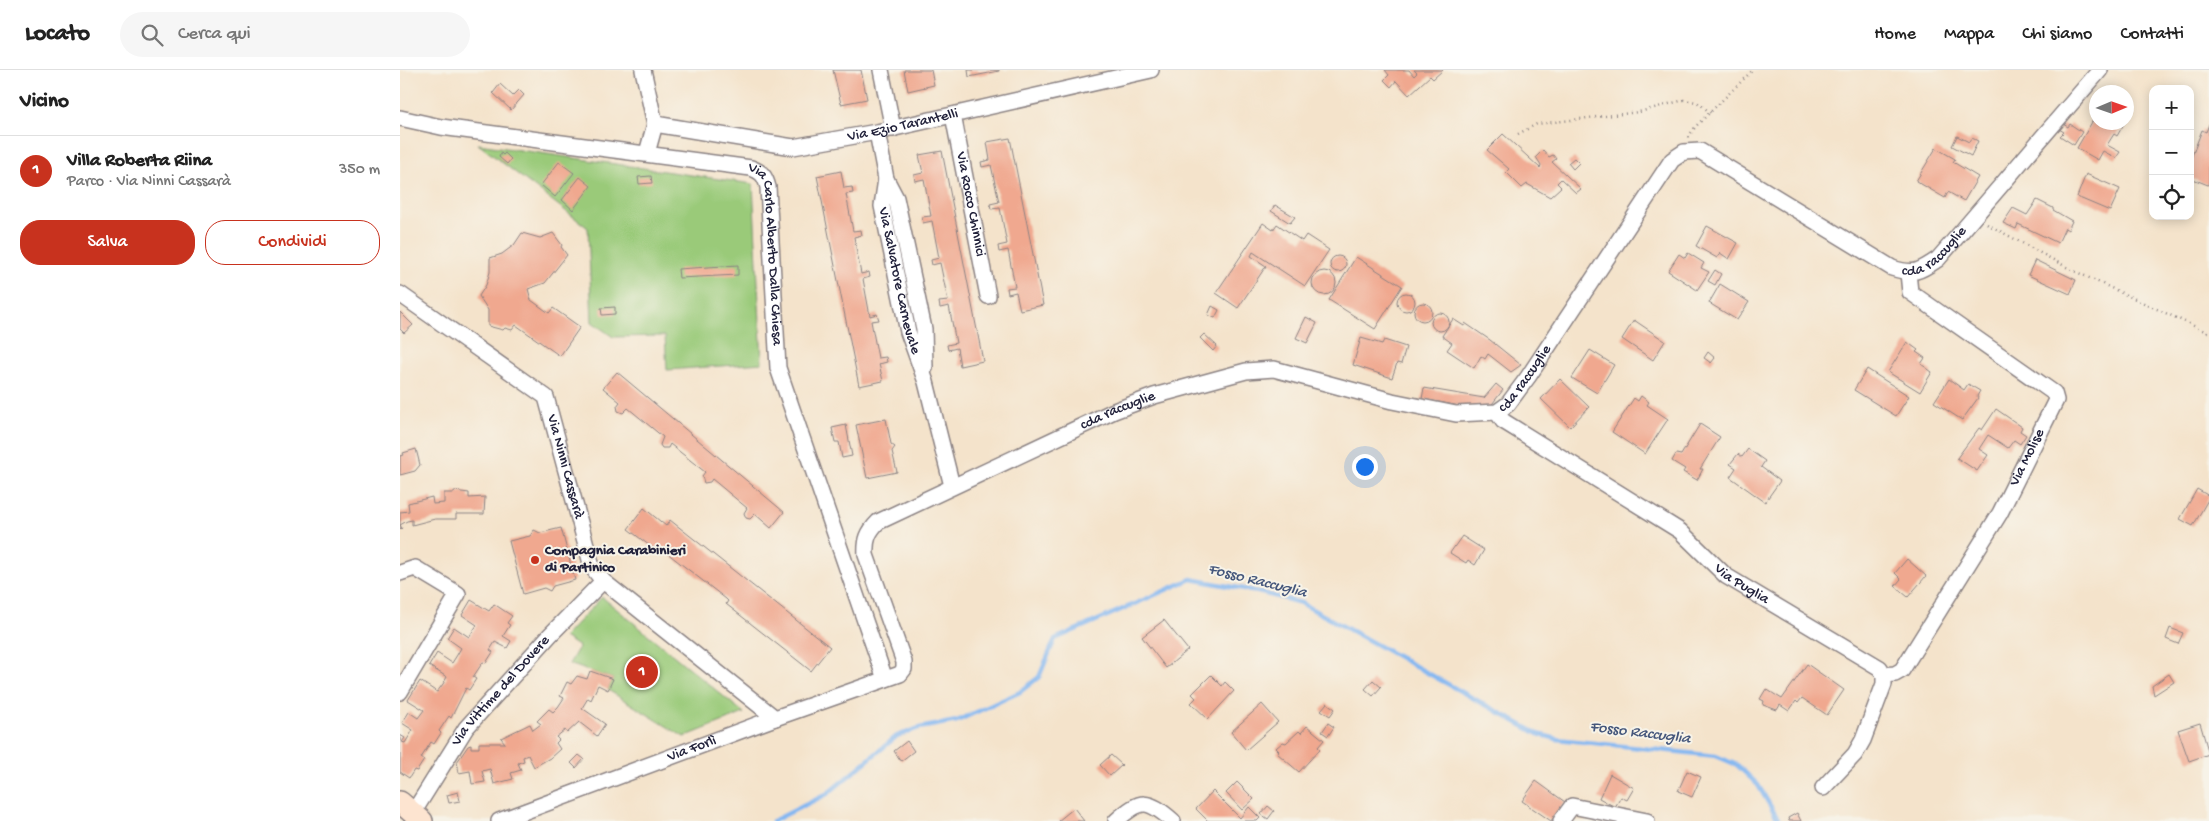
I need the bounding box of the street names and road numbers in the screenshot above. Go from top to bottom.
street label: Via Ezio Tarantelli [845,105,960,146]
street label: Via Rocco Chinnici [951,150,989,258]
street label: Via Carlo Alberto Dalla Chiesa [744,158,786,346]
street label: Via Salvatore Carnevale [873,205,924,357]
street label: cda raccuglie [1901,223,1971,281]
street label: cda raccuglie [1495,341,1556,417]
street label: cda raccuglie [1077,387,1158,435]
street label: Via Ninni Cassarà [542,412,588,522]
street label: Via Molise [2005,426,2049,490]
street label: Via Puglia [1709,559,1773,609]
street label: Via Vittime del Dovere [447,632,554,750]
street label: Via Forlì [664,732,719,767]

